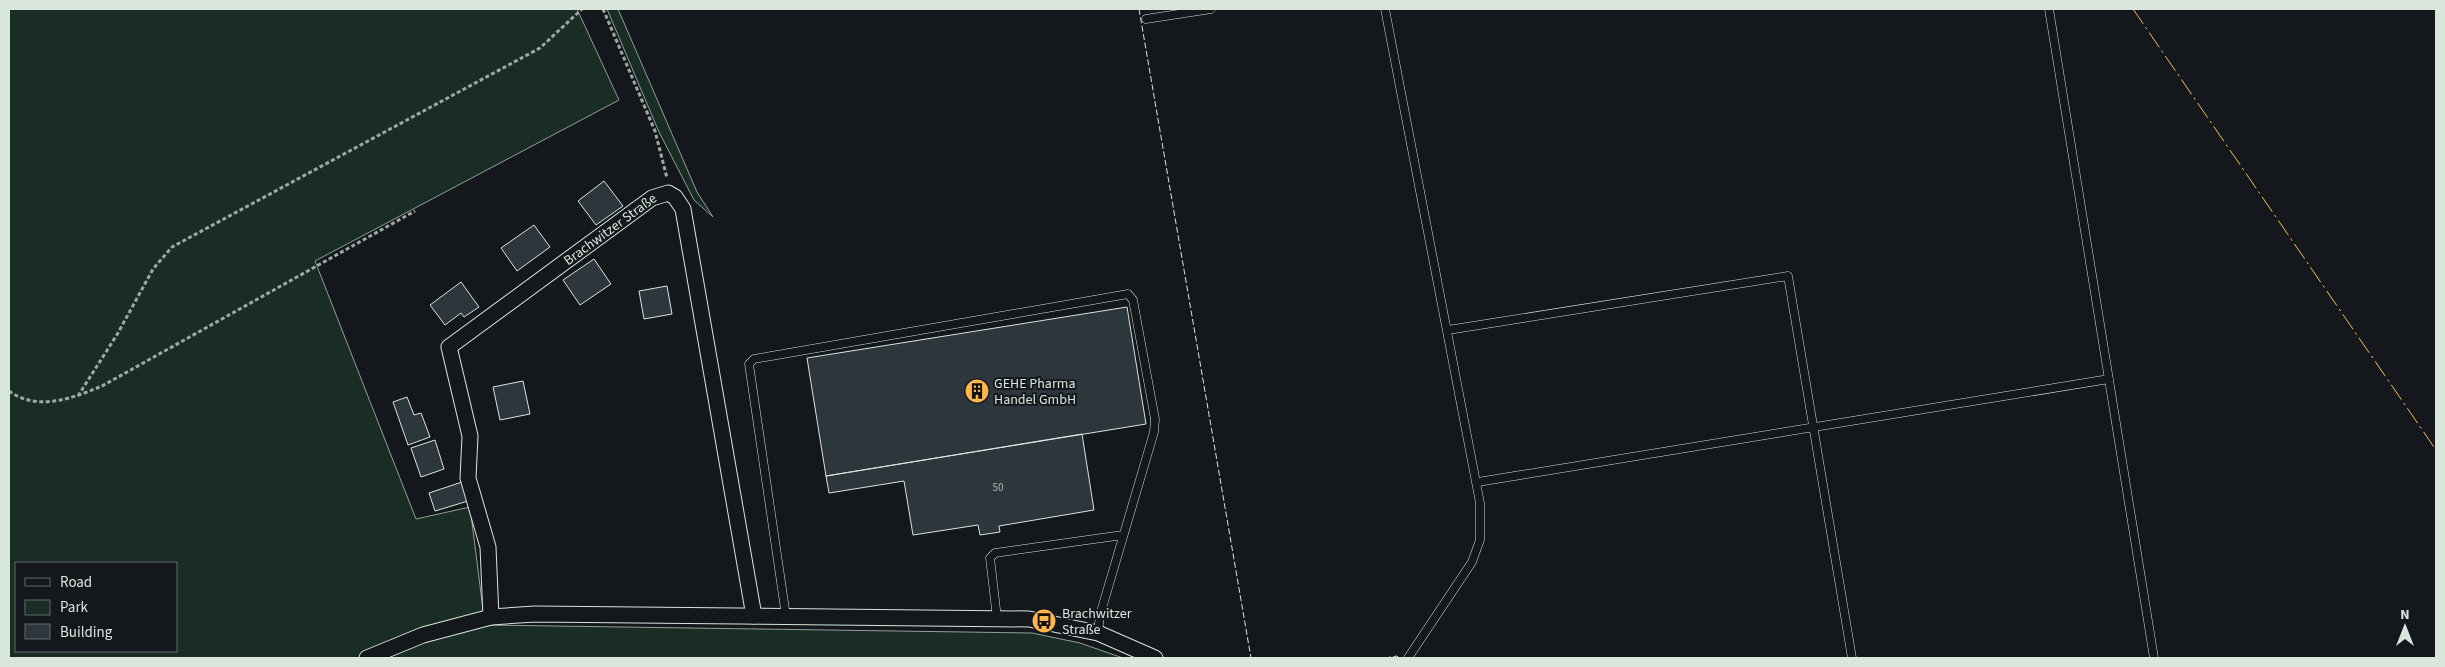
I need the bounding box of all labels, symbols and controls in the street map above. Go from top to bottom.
street label: Brachwitzer Straße [560,189,661,271]
place label: GEHE Pharma Handel GmbH [994,374,1076,410]
building icon: GEHE Pharma Handel GmbH [964,378,990,404]
house number: 50 [993,480,1003,495]
legend [15,562,178,652]
text: Road [60,572,92,593]
text: Park [60,597,89,618]
north arrow [2380,602,2430,652]
place label: Brachwitzer Straße [1062,604,1132,640]
text: N [2400,605,2410,625]
bus stop icon: Brachwitzer Straße [1031,608,1057,634]
text: Building [60,622,113,643]

